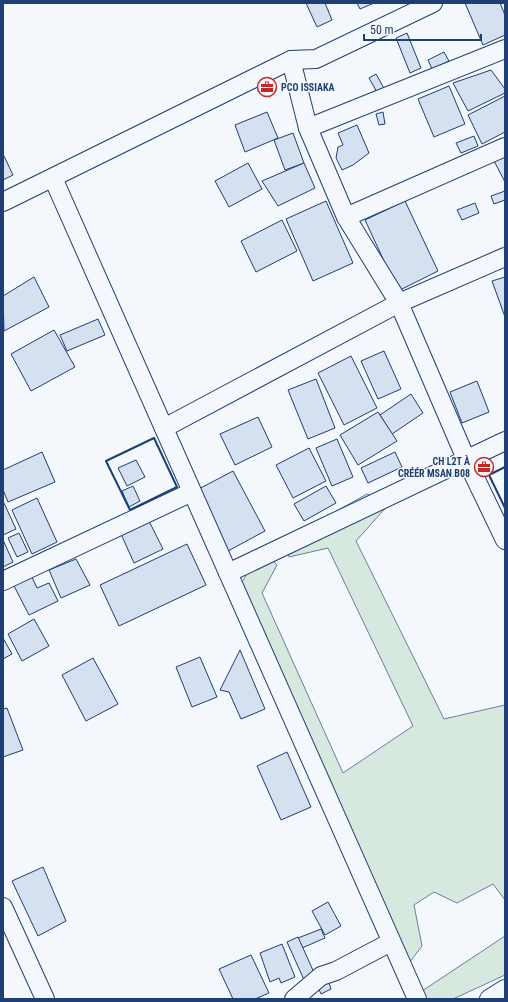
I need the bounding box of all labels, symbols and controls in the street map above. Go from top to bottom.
scale bar [364,16,481,42]
text: 50 m [370,23,394,37]
office icon: PCO ISSIAKA [256,76,278,98]
place label: PCO ISSIAKA [281,82,335,93]
place label: CH L2T À CRÉÉR MSAN B08 [398,455,470,479]
office icon: CH L2T À CRÉÉR MSAN B08 [473,456,495,478]

